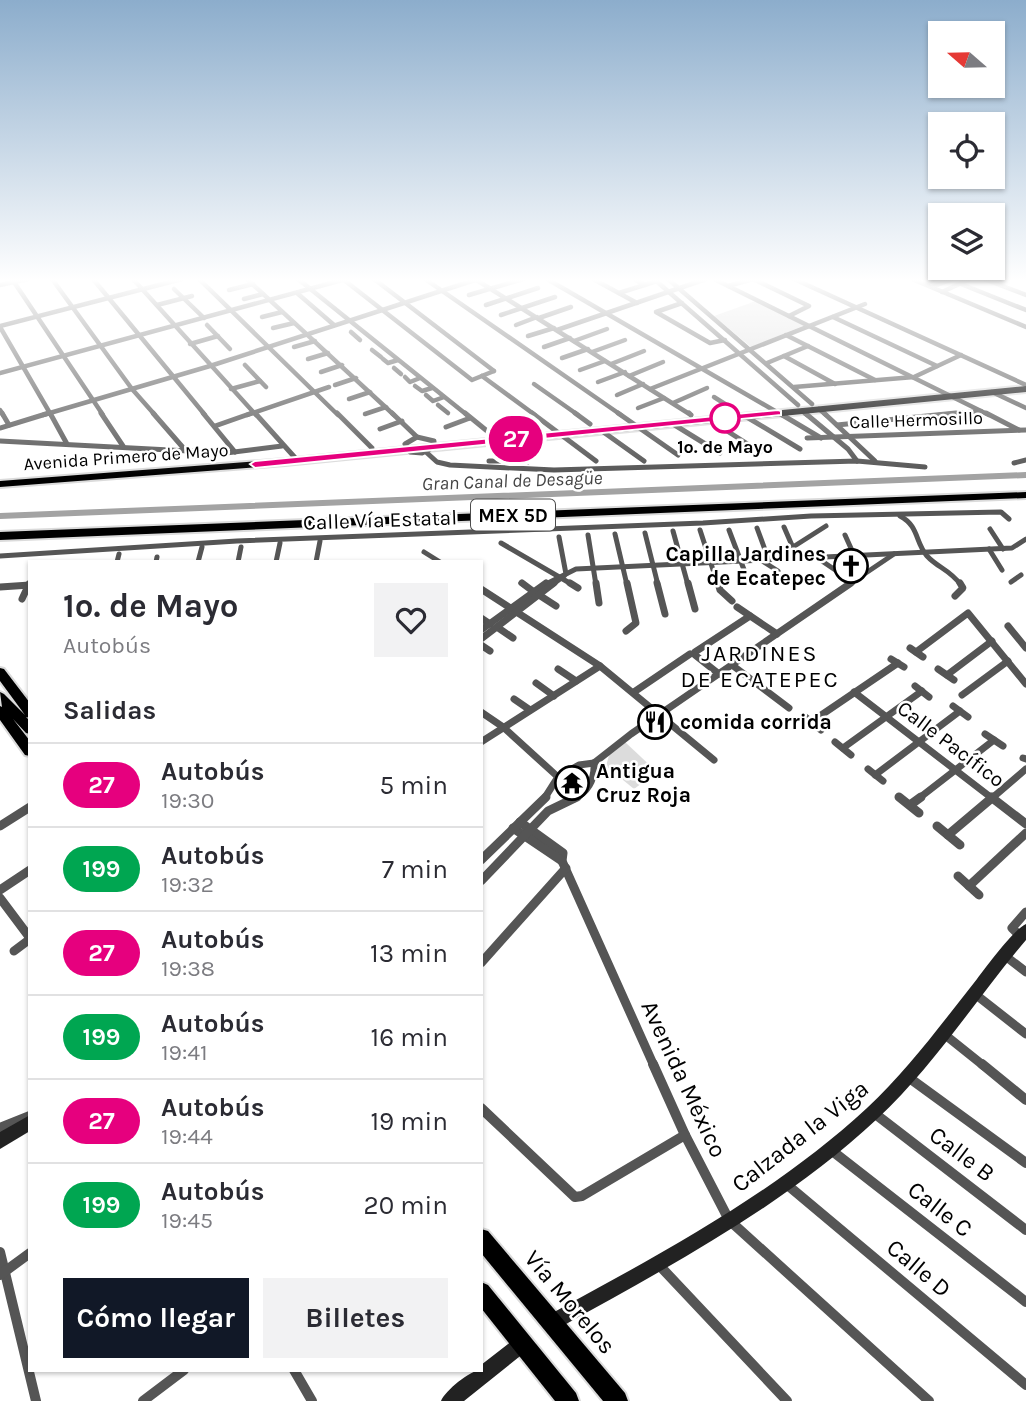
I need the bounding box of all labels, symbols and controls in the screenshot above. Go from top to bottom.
north arrow [928,21,1004,98]
map controls [928,21,1005,280]
button: locate [928,112,1005,189]
button: layers [928,203,1005,280]
marker: 1o. de Mayo [710,403,740,433]
street label: Calle Hermosillo [849,407,983,433]
line badge: 27 [484,416,548,462]
text: 27 [503,425,529,453]
place label: 1o. de Mayo [677,436,773,458]
street label: Avenida Primero de Mayo [23,439,229,475]
water label: Gran Canal de Desagüe [421,467,603,495]
road number: MEX 5D [471,500,555,530]
street label: Calle Vía Estatal [303,505,457,535]
place label: Capilla Jardines de Ecatepec [665,542,826,590]
church icon: Capilla Jardines de Ecatepec [832,547,870,585]
button: heart [374,583,448,657]
text: 1o. de Mayo [63,587,238,625]
text: Autobús [63,632,151,659]
district label: JARDINES DE ECATEPEC [680,640,840,693]
text: Salidas [63,695,156,726]
street label: Calle Pacífico [893,696,1009,792]
restaurant icon: comida corrida [636,703,674,741]
place label: comida corrida [680,710,832,734]
text: Autobús [161,756,265,787]
place label: Antigua Cruz Roja [596,759,691,807]
temple icon: Antigua Cruz Roja [553,764,591,802]
text: 5 min [379,770,448,801]
text: 27 [88,771,115,799]
text: 19:30 [161,787,214,814]
text: Autobús [161,840,265,871]
text: 7 min [382,854,448,885]
text: 199 [83,855,120,883]
text: 19:32 [161,871,214,898]
text: Autobús [161,924,265,955]
text: 13 min [370,938,448,969]
text: 27 [88,939,115,967]
text: 19:38 [161,955,215,982]
street label: Avenida México [635,996,733,1162]
text: Autobús [161,1008,265,1039]
text: 16 min [371,1022,448,1053]
text: 199 [83,1023,120,1051]
text: 19:41 [161,1039,208,1066]
street label: Calzada la Viga [726,1074,874,1198]
text: Autobús [161,1092,265,1123]
text: 19 min [370,1106,448,1137]
text: 27 [88,1107,115,1135]
street label: Calle B [924,1120,1000,1188]
text: 19:44 [161,1123,213,1150]
street label: Calle C [902,1175,978,1243]
text: Autobús [161,1176,265,1207]
text: 20 min [364,1190,448,1221]
text: 199 [83,1191,120,1219]
text: 19:45 [161,1207,213,1234]
street label: Calle D [881,1233,957,1303]
street label: Vía Morelos [519,1245,621,1359]
button: Cómo llegar [63,1278,249,1358]
button: Billetes [263,1278,448,1358]

